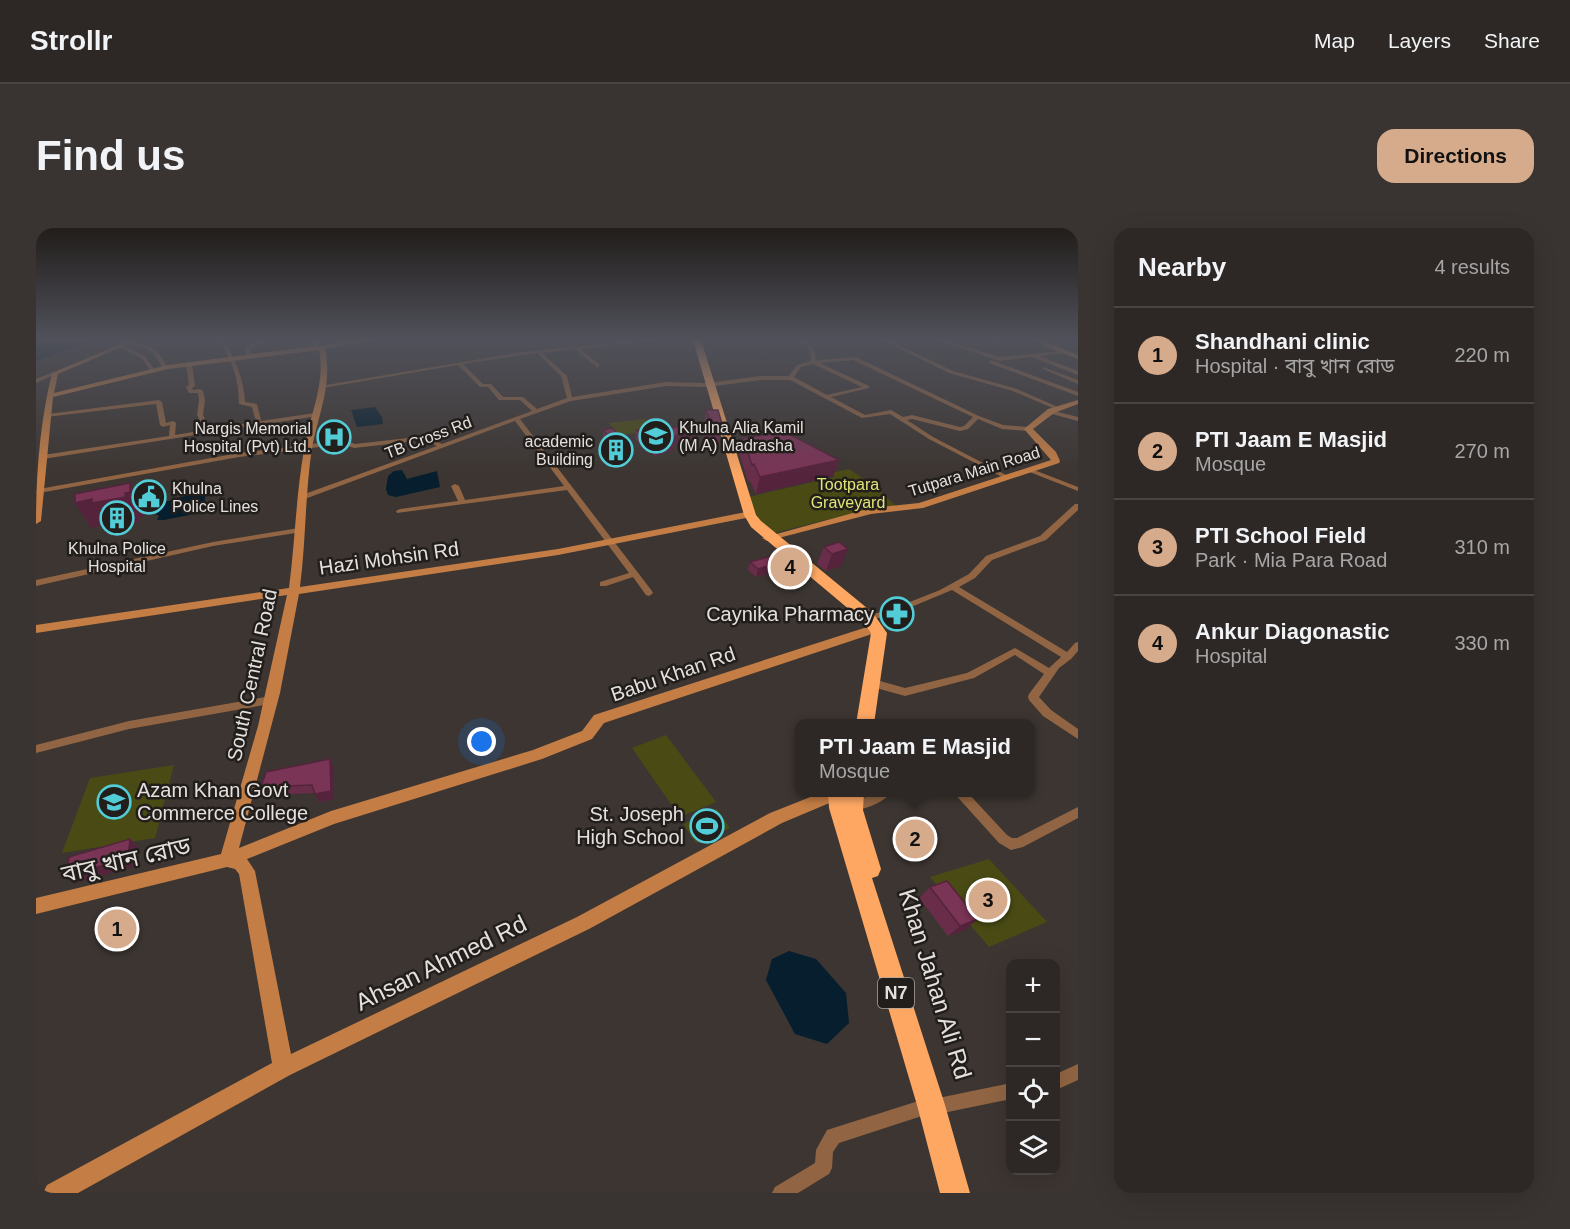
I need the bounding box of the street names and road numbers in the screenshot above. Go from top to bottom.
street label: TB Cross Rd [382,413,474,462]
street label: Tutpara Main Road [906,443,1042,500]
street label: Hazi Mohsin Rd [318,537,460,579]
street label: South Central Road [223,587,281,763]
street label: Babu Khan Rd [608,642,738,706]
street label: বাবু খান রোড [58,831,194,889]
street label: Khan Jahan Ali Rd [894,885,977,1082]
street label: Ahsan Ahmed Rd [351,909,531,1016]
road number: N7 [878,978,914,1008]

